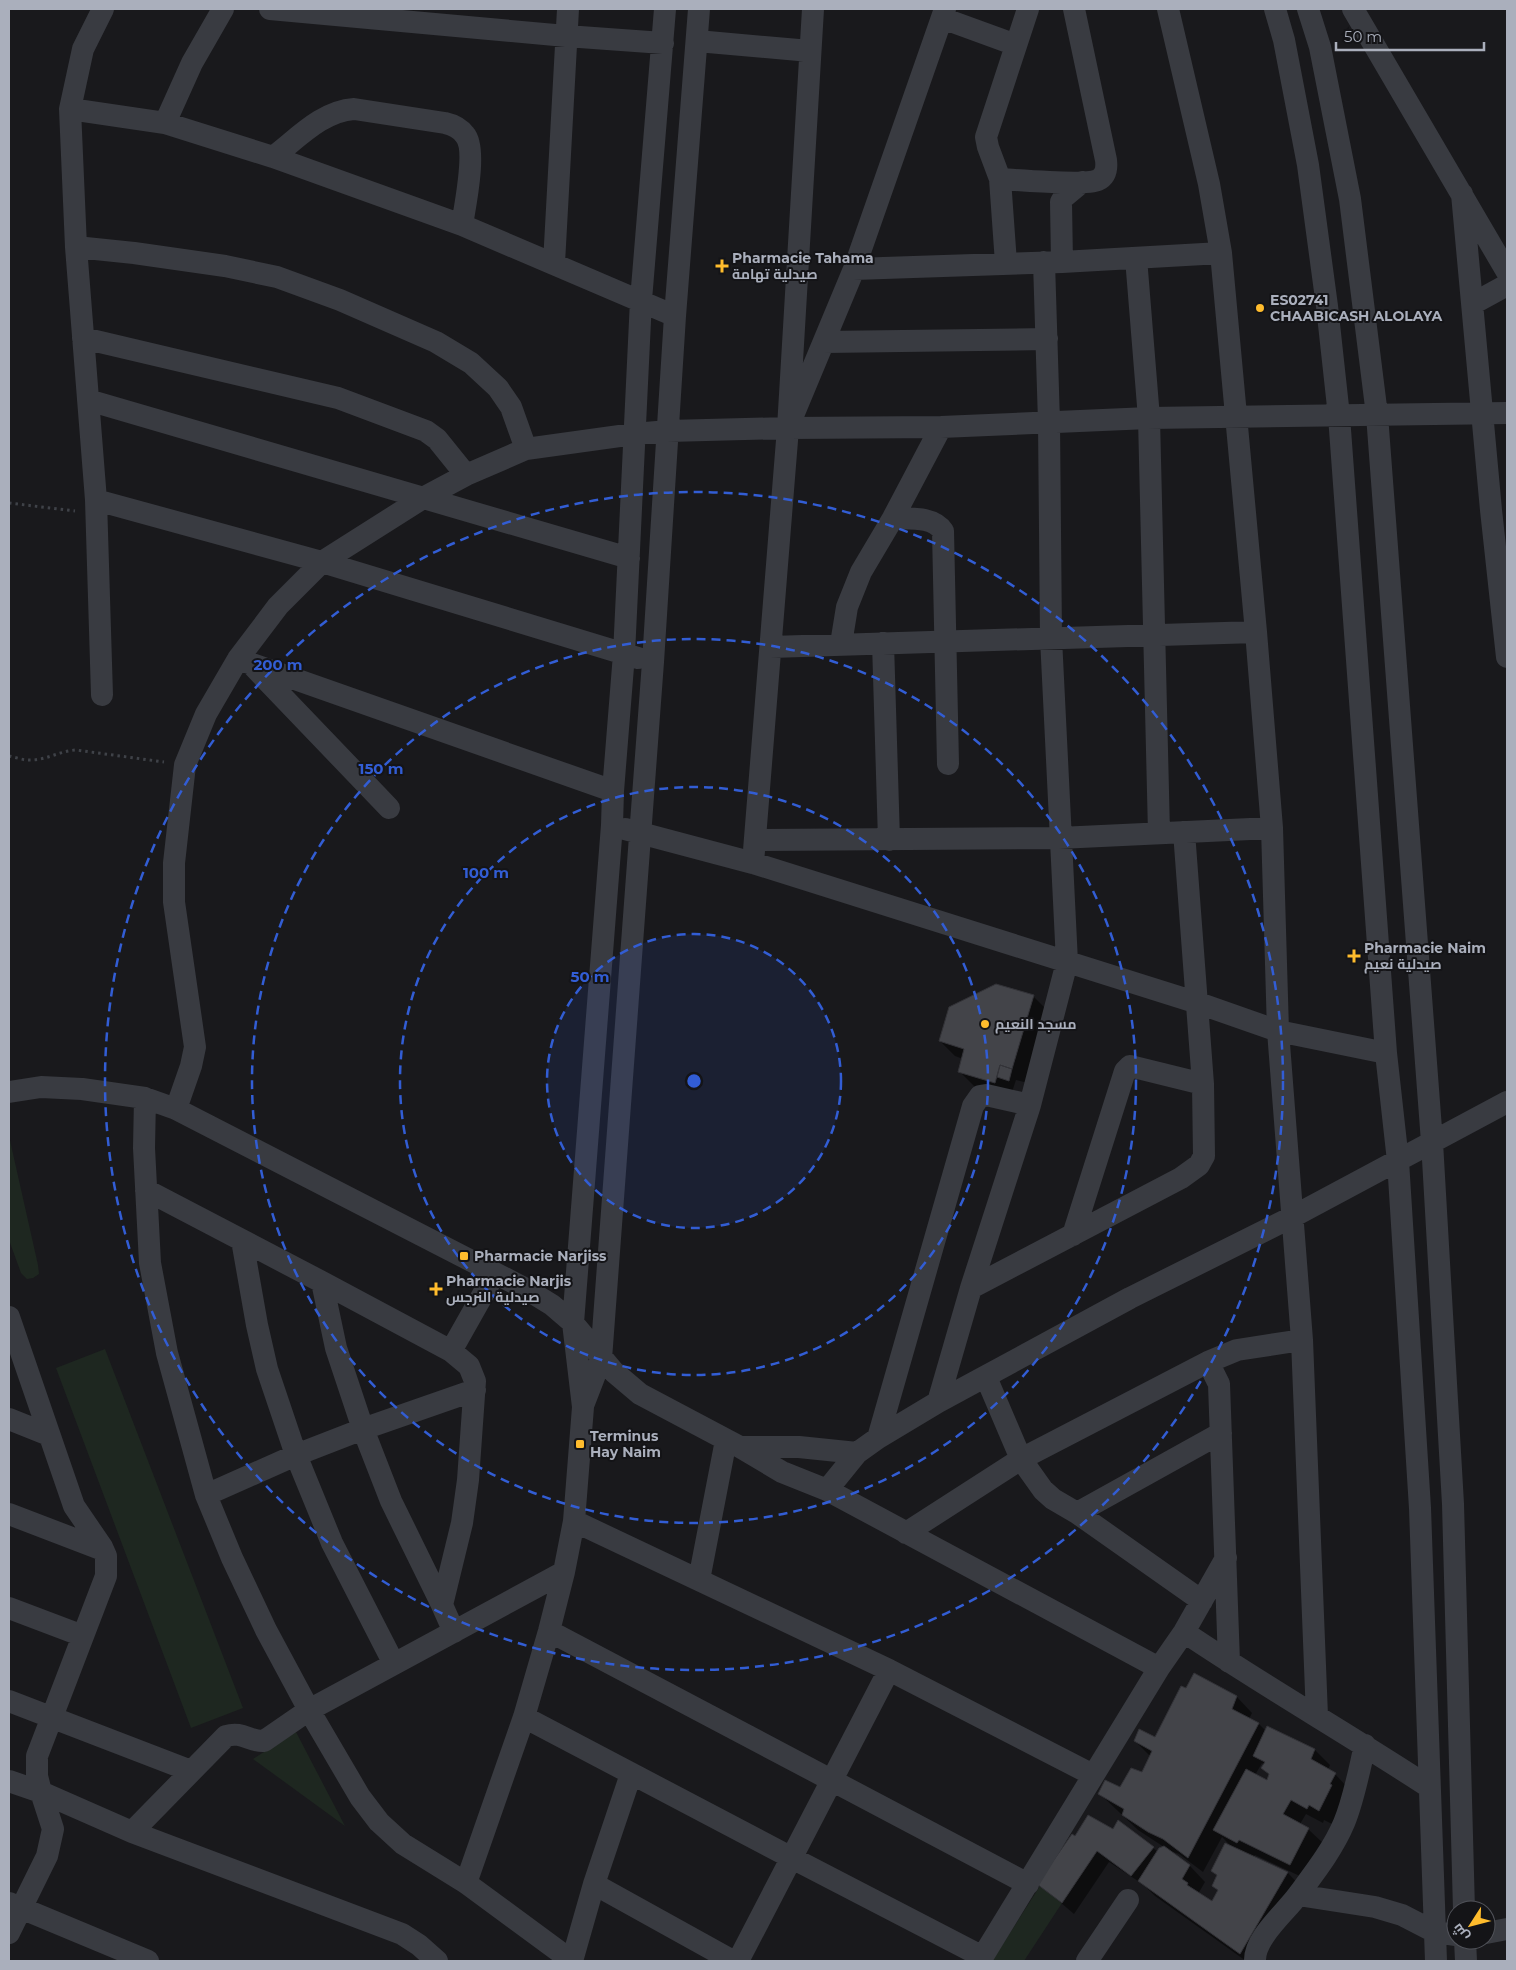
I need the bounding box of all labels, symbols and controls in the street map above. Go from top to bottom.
scale bar [1336,20,1484,52]
text: 50 m [1344,27,1382,46]
place label: Pharmacie Tahama صيدلية تهامة [732,249,874,283]
marker: Pharmacie Tahama صيدلية تهامة [716,260,728,272]
place label: ES02741 CHAABICASH ALOLAYA [1270,291,1442,325]
marker: ES02741 CHAABICASH ALOLAYA [1254,302,1266,314]
text: 200 m [253,655,303,674]
text: 150 m [359,759,403,778]
text: 100 m [463,863,509,882]
place label: Pharmacie Naim صيدلية نعيم [1364,939,1486,974]
marker: Pharmacie Naim صيدلية نعيم [1348,950,1360,962]
text: 50 m [570,967,610,986]
place label: مسجد النعيم [995,1015,1077,1034]
marker: مسجد النعيم [979,1018,991,1030]
centre of rings [685,1072,703,1090]
place label: Pharmacie Narjiss [474,1247,607,1265]
marker: Pharmacie Narjiss [458,1250,470,1262]
place label: Pharmacie Narjis صيدلية النرجس [446,1272,572,1306]
marker: Pharmacie Narjis صيدلية النرجس [430,1283,442,1295]
place label: Terminus Hay Naim [590,1427,661,1461]
marker: Terminus Hay Naim [574,1438,586,1450]
north arrow [1446,1900,1496,1950]
text: ش [1448,1920,1473,1945]

